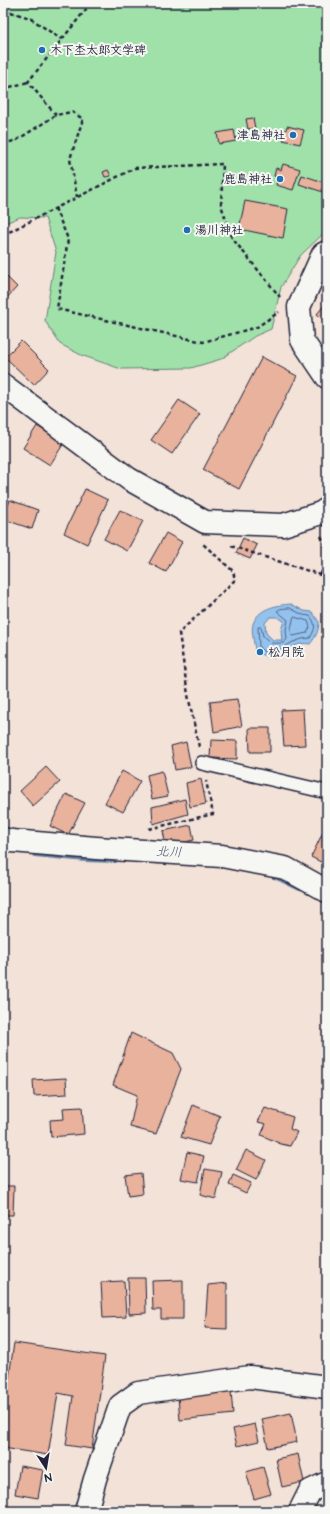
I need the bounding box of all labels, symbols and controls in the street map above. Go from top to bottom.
place label: 木下杢太郎文学碑 [50,42,146,59]
marker: 木下杢太郎文学碑 [37,45,47,55]
place label: 津島神社 [237,127,285,144]
marker: 津島神社 [288,130,298,140]
place label: 鹿島神社 [224,171,272,188]
marker: 鹿島神社 [275,174,285,184]
place label: 湯川神社 [195,222,243,239]
marker: 湯川神社 [182,225,192,235]
place label: 松月院 [268,644,304,661]
marker: 松月院 [255,647,265,657]
water label: 北川 [156,843,182,861]
north arrow [26,1448,66,1488]
text: N [43,1469,53,1485]

